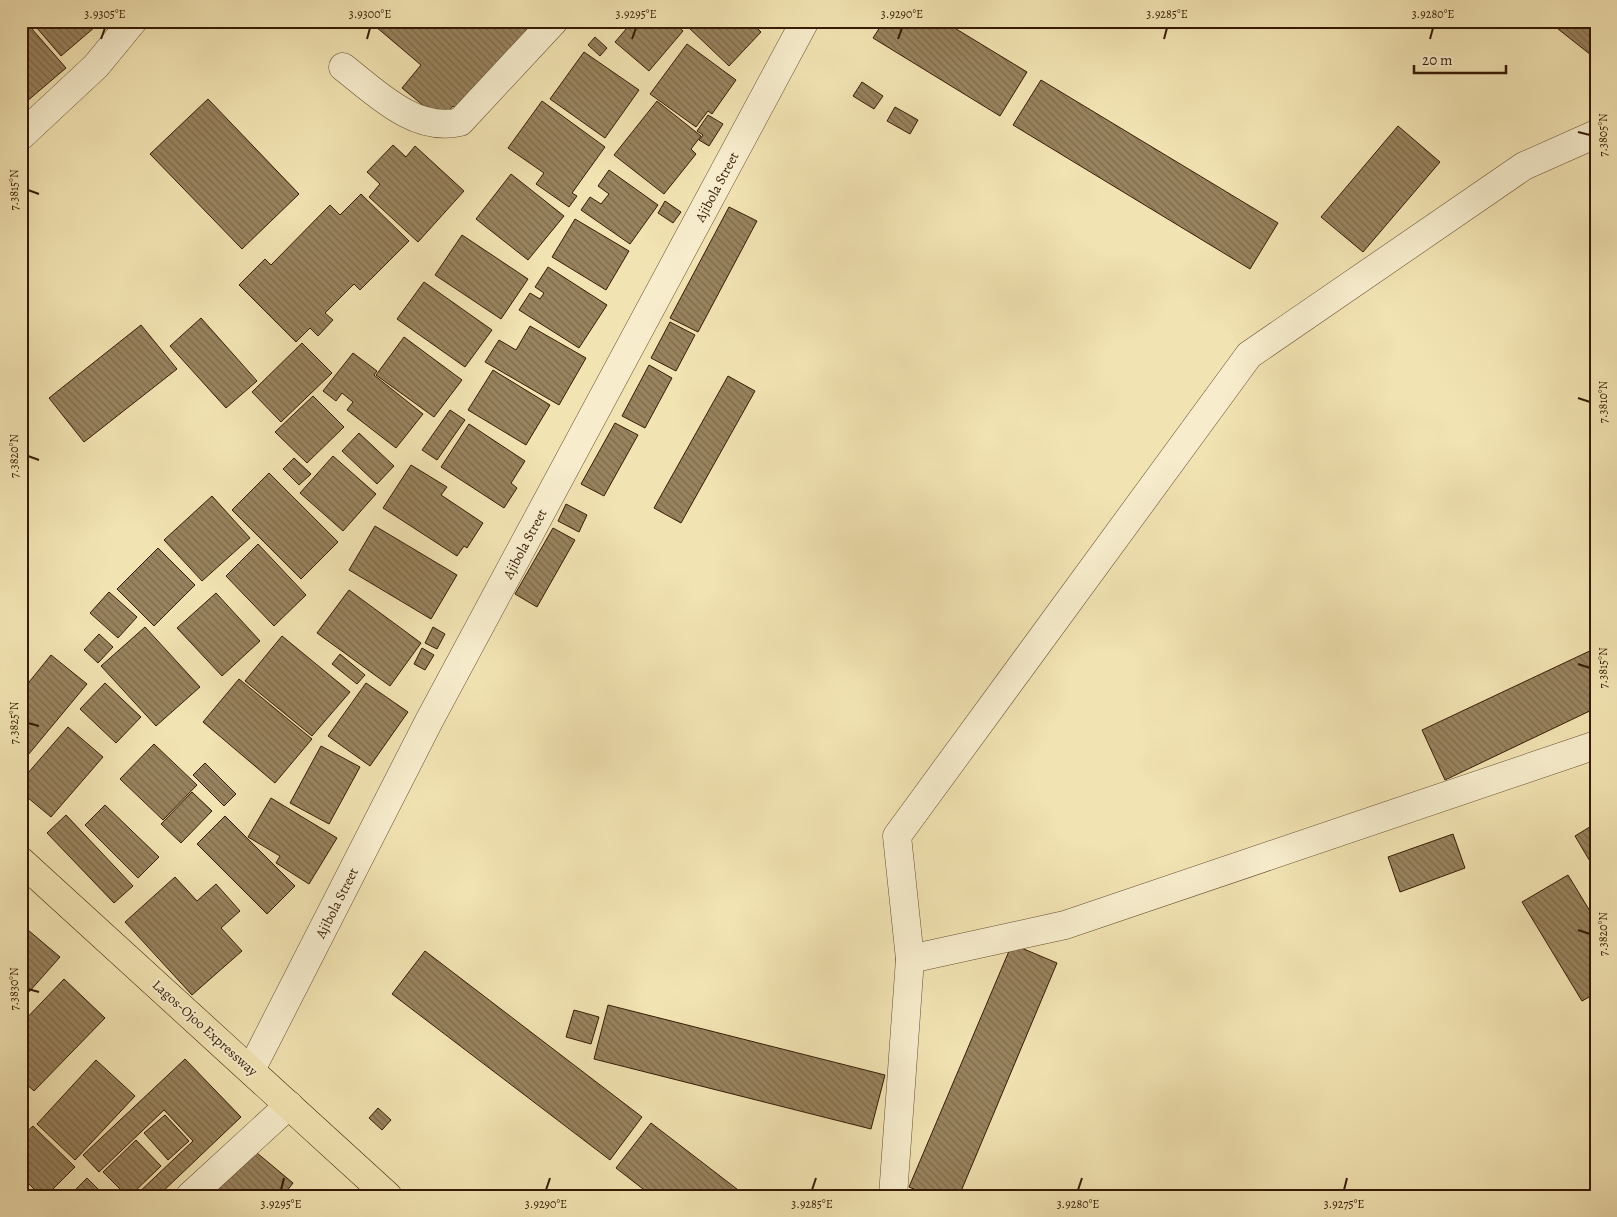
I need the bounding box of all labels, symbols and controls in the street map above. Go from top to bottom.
text: 3.9305°E [84,6,126,22]
text: 3.9300°E [349,6,391,22]
text: 3.9295°E [615,6,657,22]
text: 3.9290°E [881,6,923,22]
text: 3.9285°E [1146,6,1188,22]
text: 3.9280°E [1412,6,1454,22]
scale bar [1414,42,1507,74]
text: 20 m [1422,50,1453,70]
text: 7.3805°N [1595,113,1611,157]
street label: Ajibola Street [690,148,744,226]
text: 7.3815°N [6,169,22,211]
text: 7.3810°N [1595,380,1611,423]
text: 7.3820°N [6,434,22,478]
street label: Ajibola Street [498,505,552,583]
text: 7.3815°N [1595,647,1611,689]
text: 7.3825°N [6,701,22,744]
street label: Ajibola Street [311,864,363,942]
text: 7.3820°N [1595,912,1611,956]
text: 7.3830°N [6,967,22,1011]
street label: Lagos-Ojoo Expressway [148,976,262,1081]
text: 3.9295°E [260,1196,302,1212]
text: 3.9290°E [525,1196,567,1212]
text: 3.9285°E [791,1196,833,1212]
text: 3.9280°E [1057,1196,1099,1212]
text: 3.9275°E [1324,1196,1364,1212]

